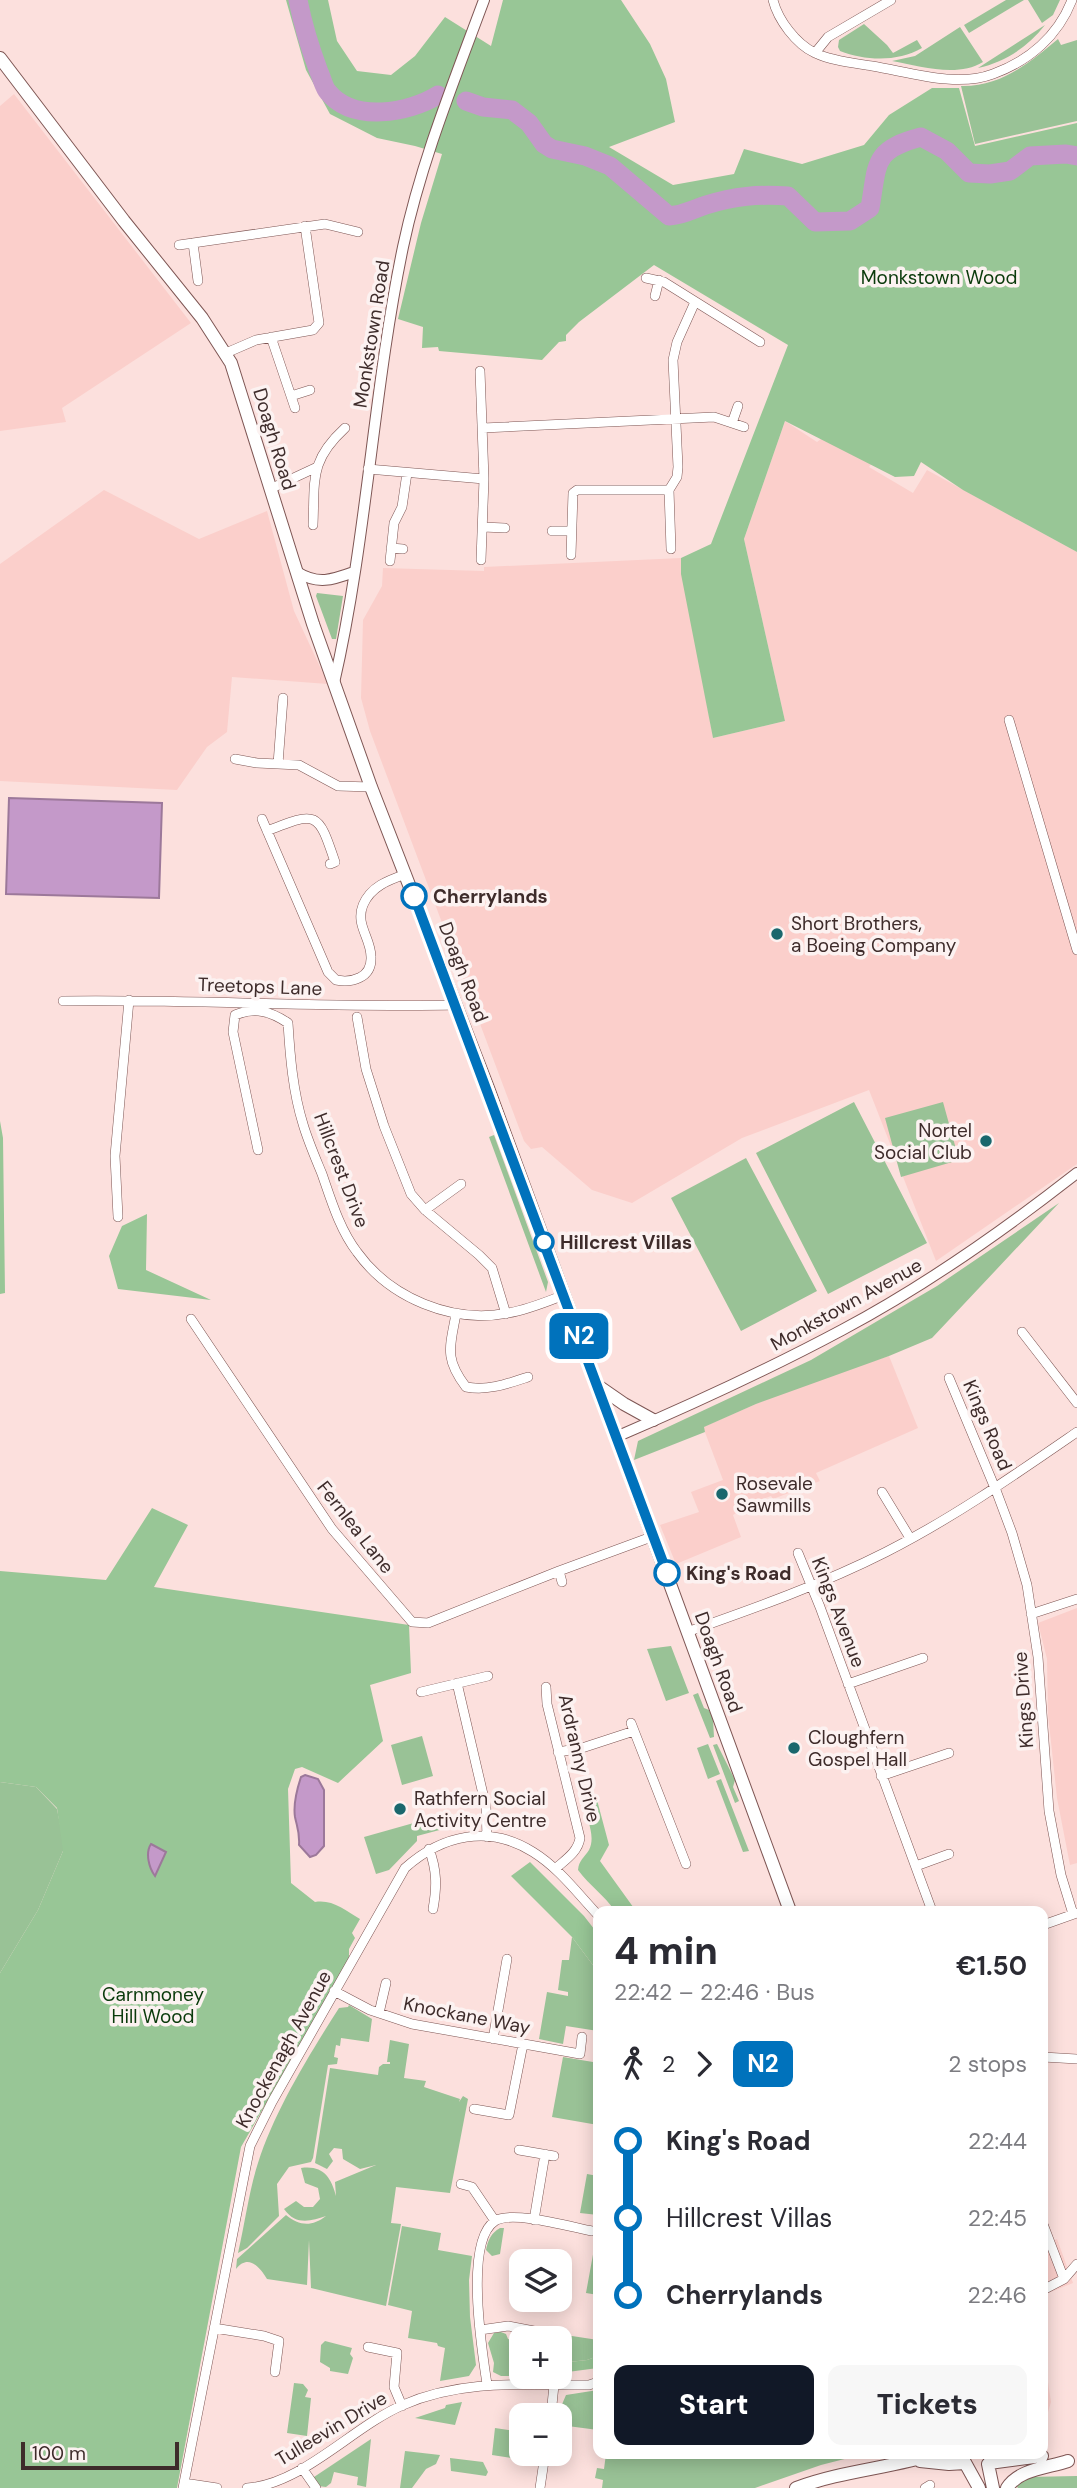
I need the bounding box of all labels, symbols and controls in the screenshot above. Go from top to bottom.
street label: Monkstown Road [347,259,396,410]
park label: Monkstown Wood [861,265,1017,290]
street label: Doagh Road [247,385,302,493]
marker: Cherrylands [401,883,427,909]
place label: Cherrylands [433,884,548,909]
place label: Short Brothers, a Boeing Company [791,911,957,958]
street label: Doagh Road [433,918,494,1026]
marker: Short Brothers, a Boeing Company [769,926,785,942]
street label: Treetops Lane [197,972,323,1001]
street label: Hillcrest Drive [308,1109,375,1231]
place label: Nortel Social Club [874,1118,972,1165]
marker: Nortel Social Club [978,1133,994,1149]
place label: Hillcrest Villas [560,1230,692,1255]
marker: Hillcrest Villas [534,1232,554,1252]
street label: Monkstown Avenue [766,1252,926,1356]
line badge: N2 [548,1313,610,1359]
text: N2 [563,1320,595,1351]
street label: Kings Road [957,1376,1018,1474]
place label: Rosevale Sawmills [736,1471,813,1518]
street label: Fernlea Lane [312,1476,400,1579]
marker: Rosevale Sawmills [714,1486,730,1502]
street label: Kings Avenue [806,1553,871,1671]
marker: King's Road [654,1560,680,1586]
place label: King's Road [686,1561,792,1586]
street label: Doagh Road [689,1608,748,1716]
street label: Kings Drive [1008,1651,1039,1749]
street label: Ardranny Drive [553,1692,606,1825]
place label: Cloughfern Gospel Hall [808,1725,907,1772]
marker: Cloughfern Gospel Hall [786,1740,802,1756]
place label: Rathfern Social Activity Centre [414,1786,547,1833]
marker: Rathfern Social Activity Centre [392,1801,408,1817]
text: 4 min [614,1926,718,1976]
text: €1.50 [956,1949,1027,1983]
street label: Knockenagh Avenue [230,1966,337,2132]
text: 22:42 – 22:46 · Bus [614,1977,815,2007]
park label: Carnmoney Hill Wood [102,1982,204,2029]
street label: Knockane Way [401,1991,533,2040]
icon: walk [614,2045,652,2083]
icon: forward [685,2045,723,2083]
text: N2 [747,2048,779,2079]
text: 2 [662,2049,675,2079]
text: 2 stops [948,2049,1027,2079]
text: King's Road [666,2124,810,2158]
text: 22:44 [968,2126,1027,2156]
text: Hillcrest Villas [666,2201,832,2235]
text: 22:45 [968,2203,1027,2233]
map controls [509,2249,572,2466]
button: layers [509,2249,572,2312]
text: Cherrylands [666,2278,823,2312]
text: 22:46 [967,2280,1027,2310]
button: + [509,2326,572,2389]
button: Start [614,2365,814,2445]
button: Tickets [828,2365,1027,2445]
street label: Tulleevin Drive [271,2385,392,2472]
button: − [509,2403,572,2466]
scale bar [21,2439,178,2471]
text: 100 m [32,2441,86,2466]

